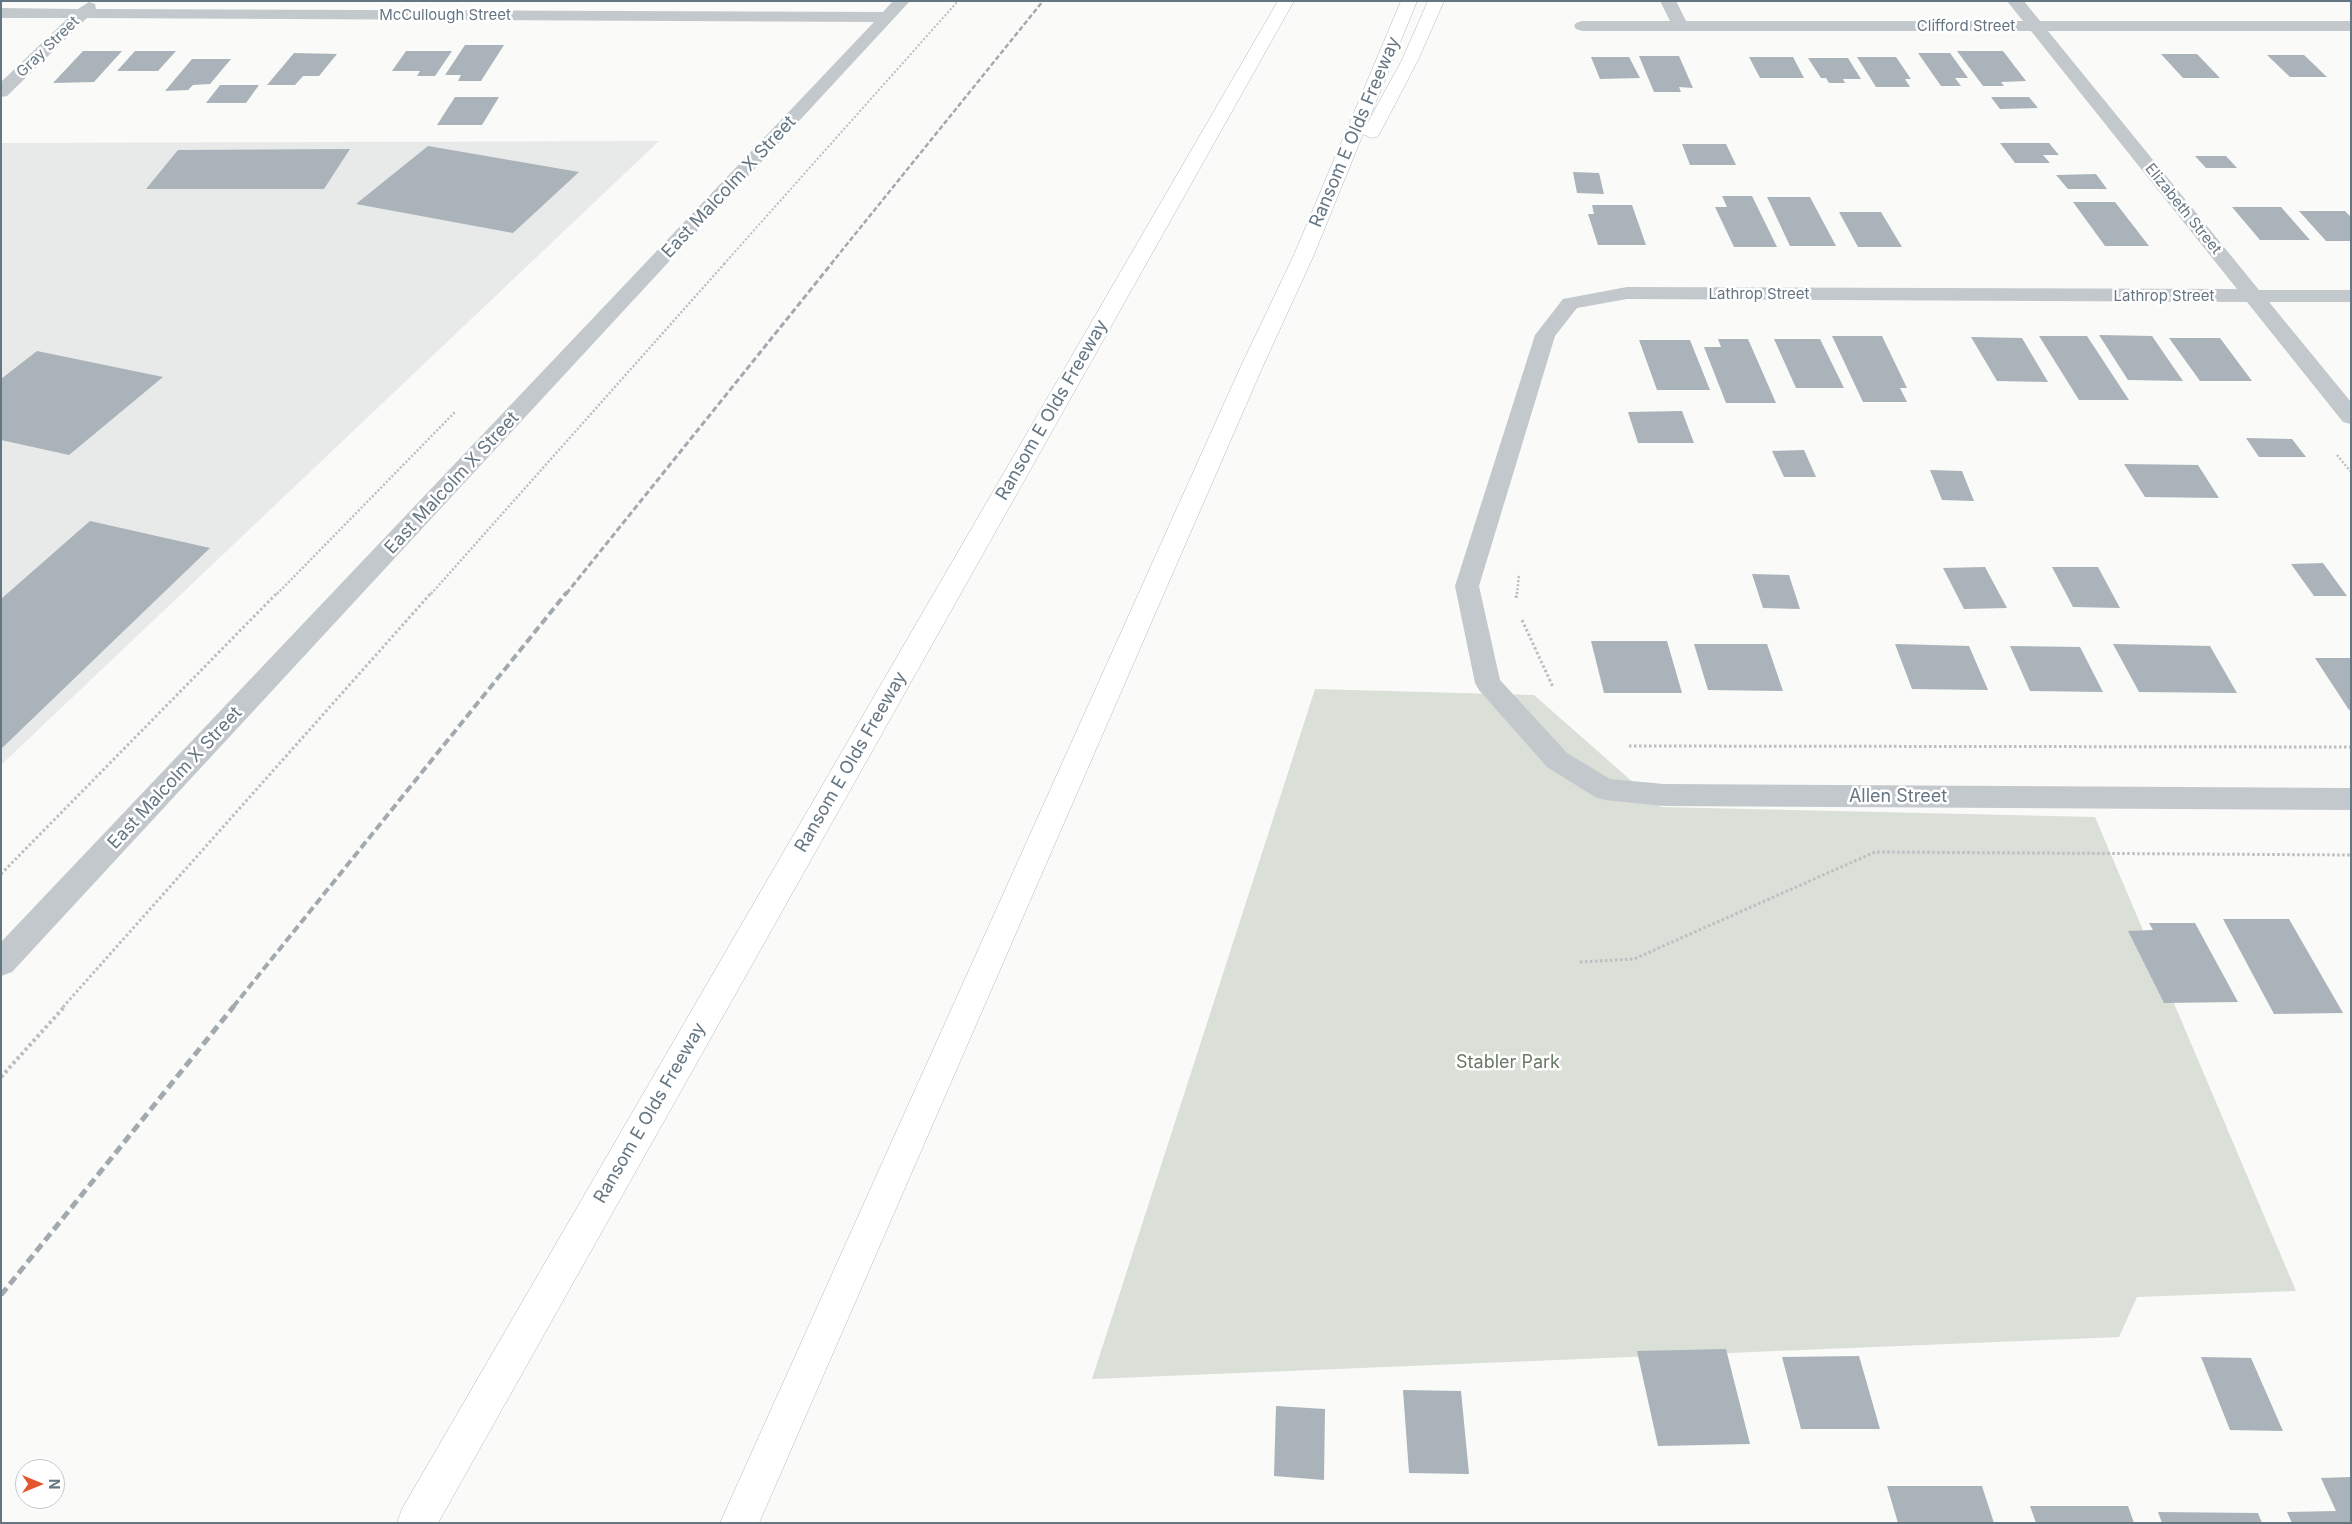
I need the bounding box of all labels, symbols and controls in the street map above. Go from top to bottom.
street label: McCullough Street [379,6,511,24]
street label: Gray Street [13,13,83,81]
street label: Clifford Street [1917,17,2015,35]
street label: Ransom E Olds Freeway [1305,33,1405,231]
street label: East Malcolm X Street [658,111,800,263]
street label: Elizabeth Street [2141,160,2225,258]
street label: Lathrop Street [1709,285,1809,303]
street label: Lathrop Street [2114,287,2214,305]
street label: Ransom E Olds Freeway [991,316,1113,504]
street label: East Malcolm X Street [381,407,523,559]
street label: Ransom E Olds Freeway [790,668,912,856]
street label: East Malcolm X Street [104,702,246,854]
street label: Allen Street [1849,786,1947,808]
street label: Ransom E Olds Freeway [589,1019,711,1207]
park label: Stabler Park [1456,1052,1560,1074]
north arrow [15,1459,65,1509]
text: N [46,1479,63,1489]

